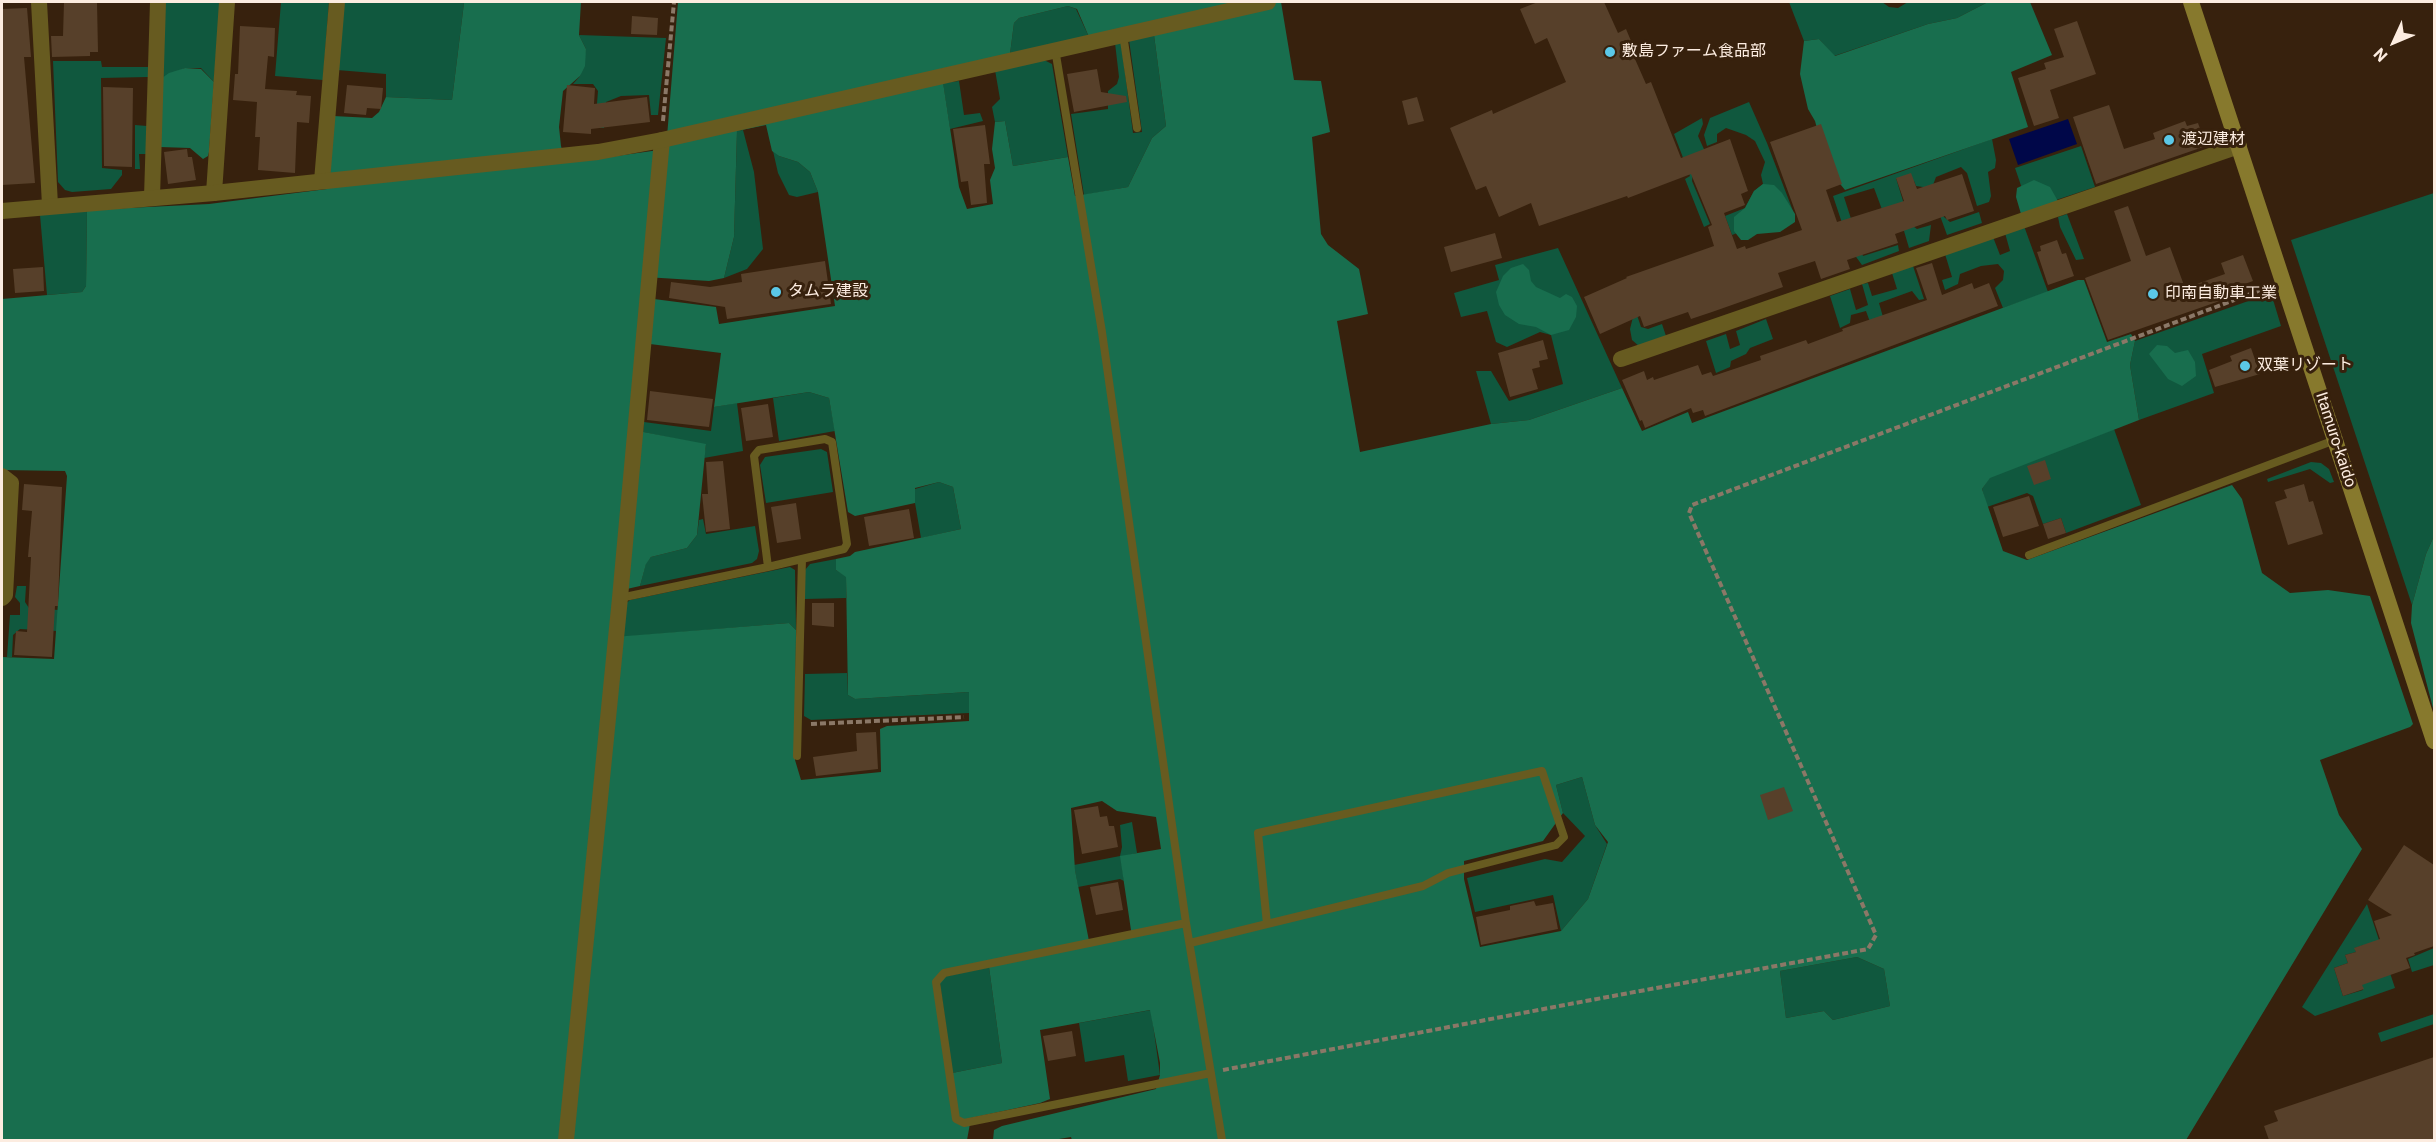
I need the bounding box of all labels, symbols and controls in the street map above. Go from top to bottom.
north arrow [2364,12,2424,72]
place label: 敷島ファーム食品部 [1622,42,1766,62]
text: N [2370,44,2391,66]
marker: 敷島ファーム食品部 [1603,45,1617,59]
place label: 渡辺建材 [2181,130,2245,150]
marker: 渡辺建材 [2162,133,2176,147]
place label: タムラ建設 [788,282,868,302]
place label: 印南自動車工業 [2165,284,2277,304]
marker: タムラ建設 [769,285,783,299]
marker: 印南自動車工業 [2146,287,2160,301]
place label: 双葉リゾート [2257,356,2353,376]
marker: 双葉リゾート [2238,359,2252,373]
street label: Itamuro-kaido [2311,390,2359,490]

